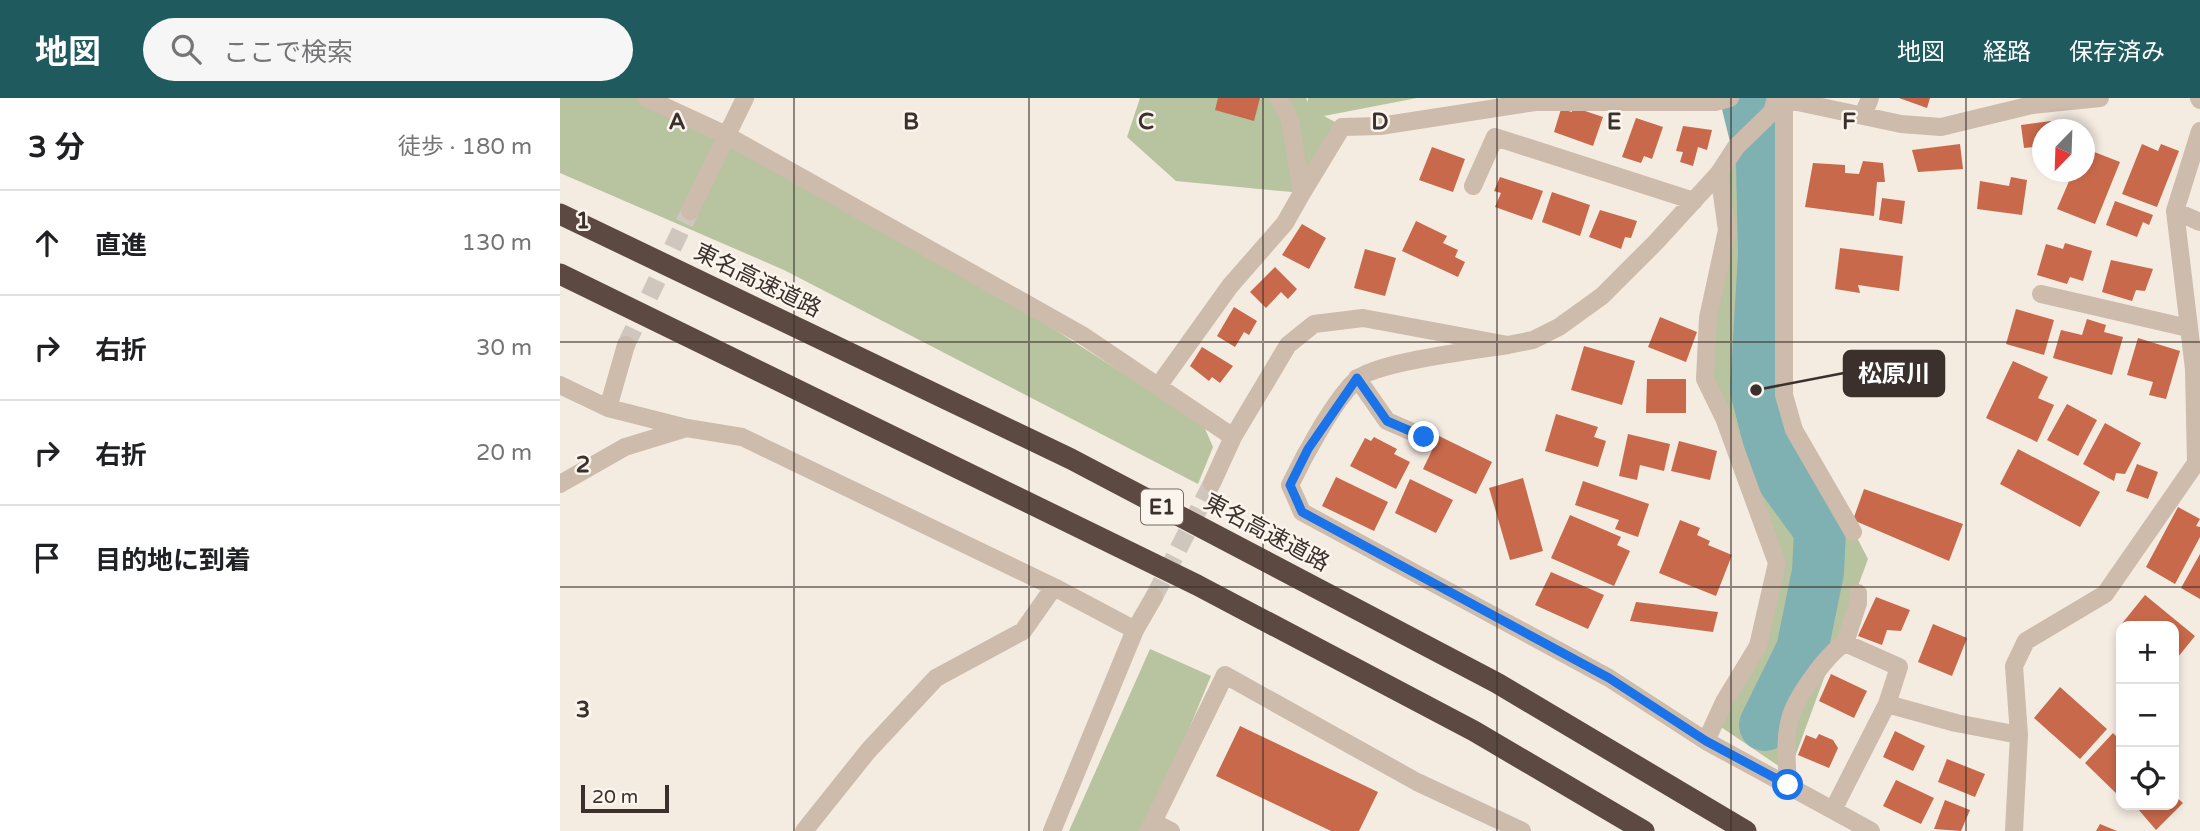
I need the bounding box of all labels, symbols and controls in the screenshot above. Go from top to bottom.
search box [143,18,633,81]
icon: search [167,30,205,68]
text: 地図 [35,33,101,72]
text: ここで検索 [223,37,353,68]
text: 地図 [1897,38,1945,67]
text: 経路 [1983,38,2031,67]
text: 保存済み [2069,38,2165,67]
text: A [668,108,686,136]
text: B [903,108,919,136]
text: C [1138,108,1154,136]
text: D [1371,108,1389,136]
text: E [1607,108,1621,136]
text: F [1842,108,1856,136]
north arrow [2032,119,2095,182]
text: 3 分 [28,129,85,166]
text: 徒歩 · 180 m [398,133,532,161]
text: 1 [576,207,590,235]
icon: ahead [28,224,66,262]
text: 130 m [462,229,532,257]
text: 直進 [95,230,147,261]
street label: 東名高速道路 [689,238,826,324]
icon: right [28,329,66,367]
text: 30 m [476,334,532,362]
text: 右折 [95,335,147,366]
callout: 松原川 [1844,351,1944,396]
text: 松原川 [1858,360,1930,389]
route end [1408,421,1439,452]
icon: right [28,434,66,472]
text: 20 m [476,439,532,467]
text: 右折 [95,440,147,471]
text: 2 [576,451,590,479]
street label: 東名高速道路 [1199,488,1334,578]
road number: E1 [1141,490,1183,524]
icon: arrive [28,539,66,577]
text: 目的地に到着 [95,545,251,576]
map controls [2116,621,2179,810]
button: + [2116,621,2179,684]
button: − [2116,684,2179,747]
text: 3 [576,696,590,724]
button: locate [2116,747,2179,810]
route start [1772,769,1803,800]
scale bar [581,782,668,814]
text: 20 m [592,786,638,808]

